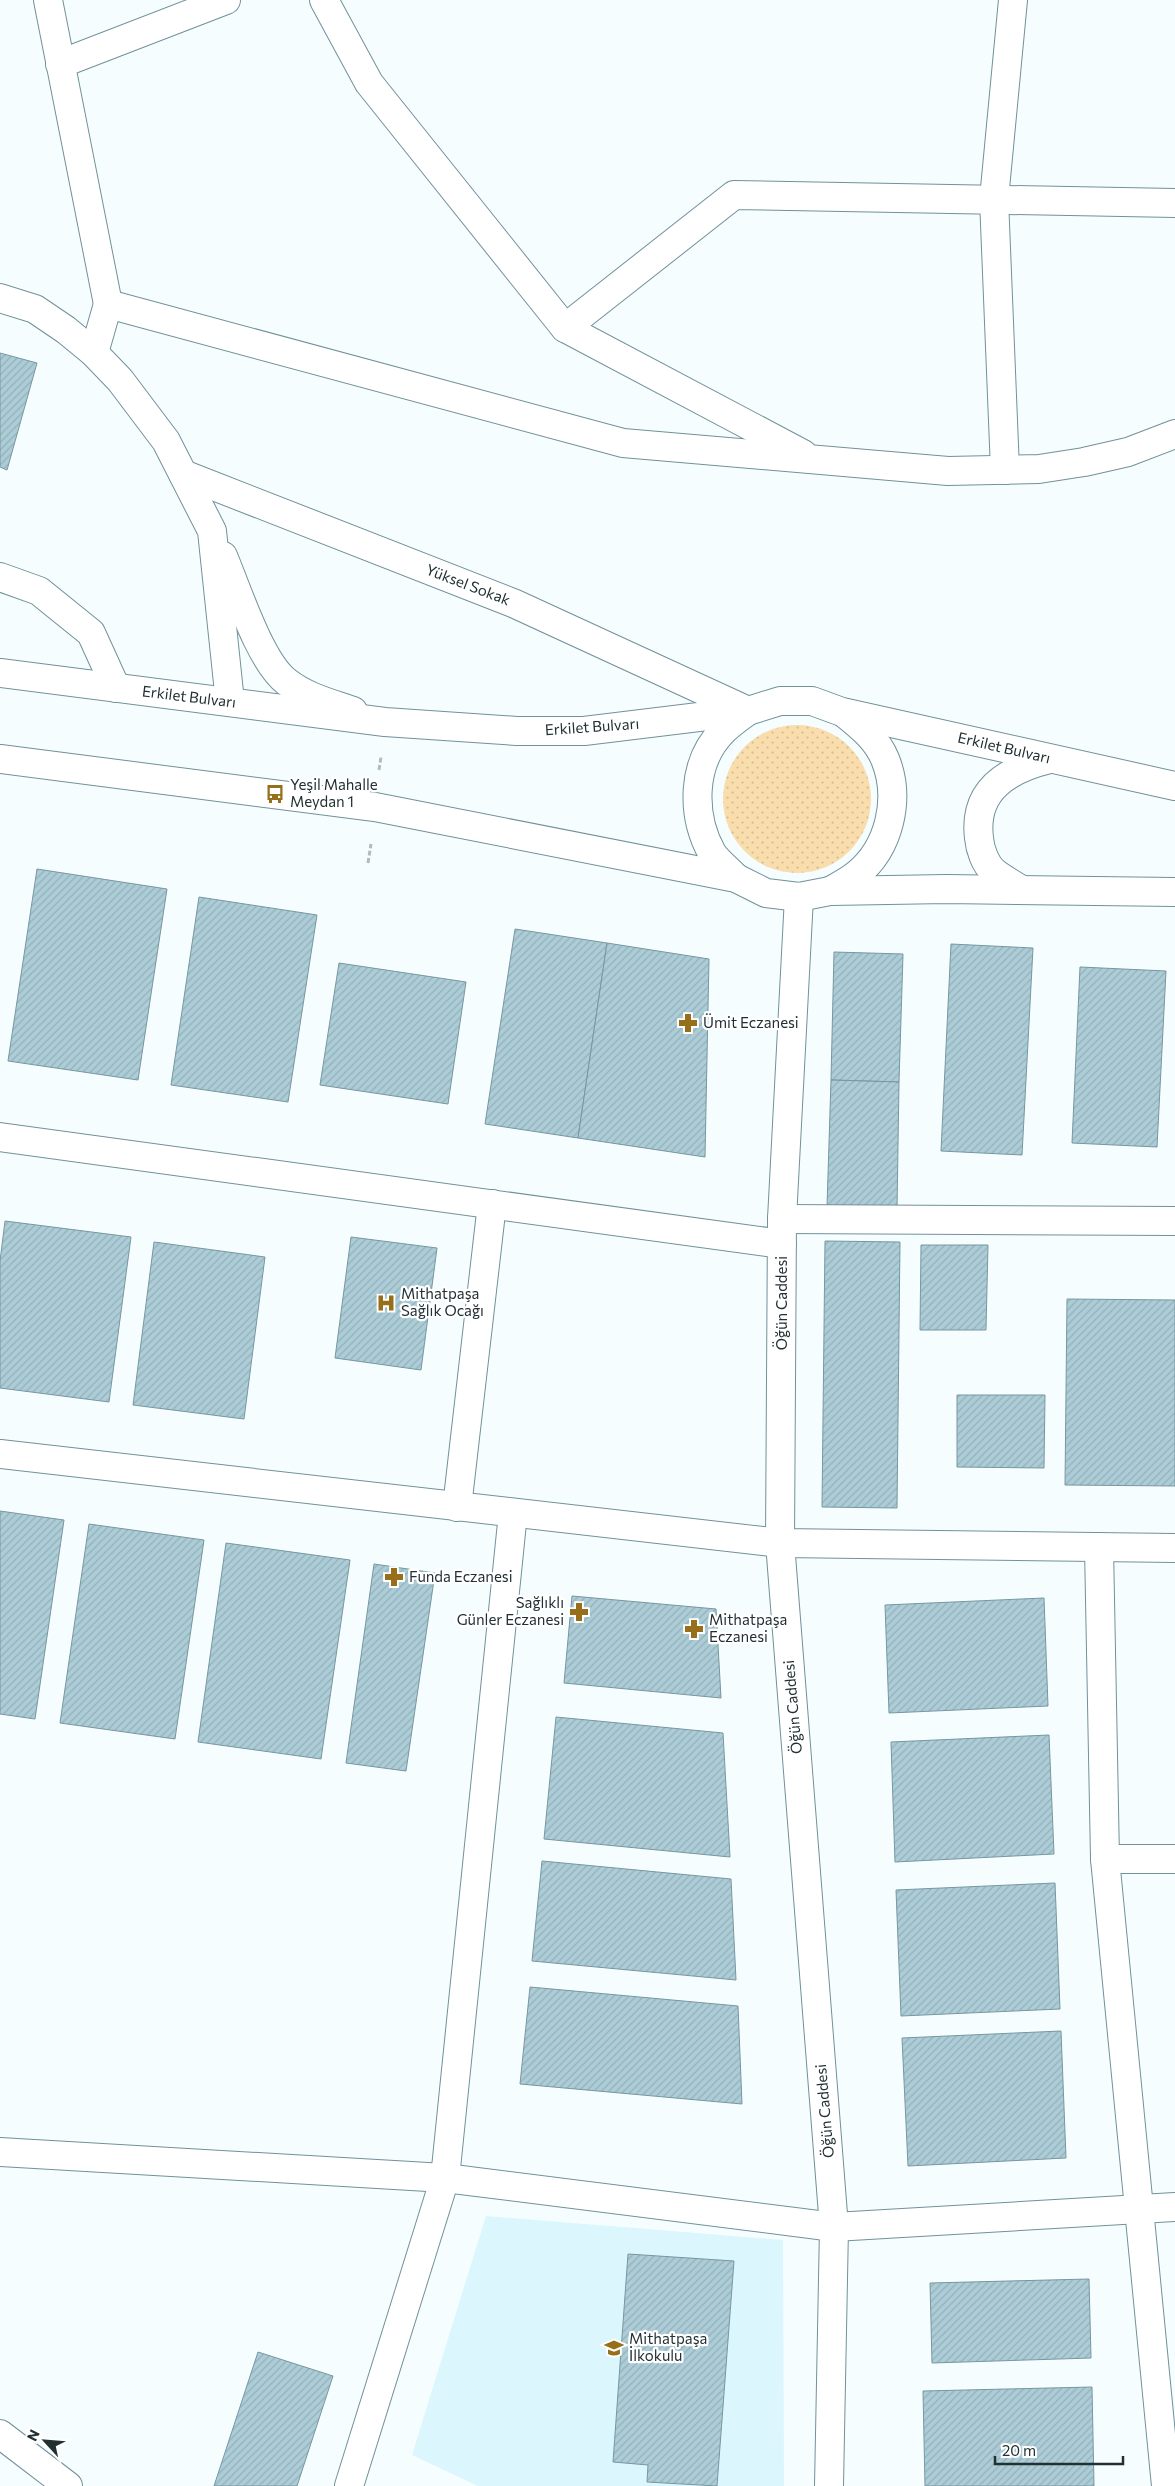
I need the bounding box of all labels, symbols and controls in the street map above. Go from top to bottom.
street label: Yüksel Sokak [424,560,513,608]
street label: Erkilet Bulvarı [141,681,237,711]
street label: Erkilet Bulvarı [544,714,640,738]
street label: Erkilet Bulvarı [956,728,1052,766]
place label: Yeşil Mahalle Meydan 1 [290,775,378,810]
bus stop icon: Yeşil Mahalle Meydan 1 [264,783,286,805]
pharmacy icon: Ümit Eczanesi [677,1012,699,1034]
place label: Ümit Eczanesi [703,1013,799,1031]
street label: Öğün Caddesi [772,1256,790,1350]
place label: Mithatpaşa Sağlık Ocağı [401,1284,484,1319]
hospital icon: Mithatpaşa Sağlık Ocağı [375,1292,397,1314]
pharmacy icon: Funda Eczanesi [383,1566,405,1588]
place label: Funda Eczanesi [409,1567,513,1585]
place label: Sağlıklı Günler Eczanesi [457,1593,564,1628]
pharmacy icon: Sağlıklı Günler Eczanesi [568,1601,590,1623]
place label: Mithatpaşa Eczanesi [709,1610,787,1645]
pharmacy icon: Mithatpaşa Eczanesi [683,1618,705,1640]
street label: Öğün Caddesi [779,1659,805,1755]
street label: Öğün Caddesi [811,2063,837,2159]
place label: Mithatpaşa İlkokulu [629,2329,707,2364]
school or university icon: Mithatpaşa İlkokulu [603,2337,625,2359]
north arrow [20,2416,70,2466]
text: N [23,2427,43,2444]
scale bar [995,2434,1122,2466]
text: 20 m [1002,2441,1036,2459]

